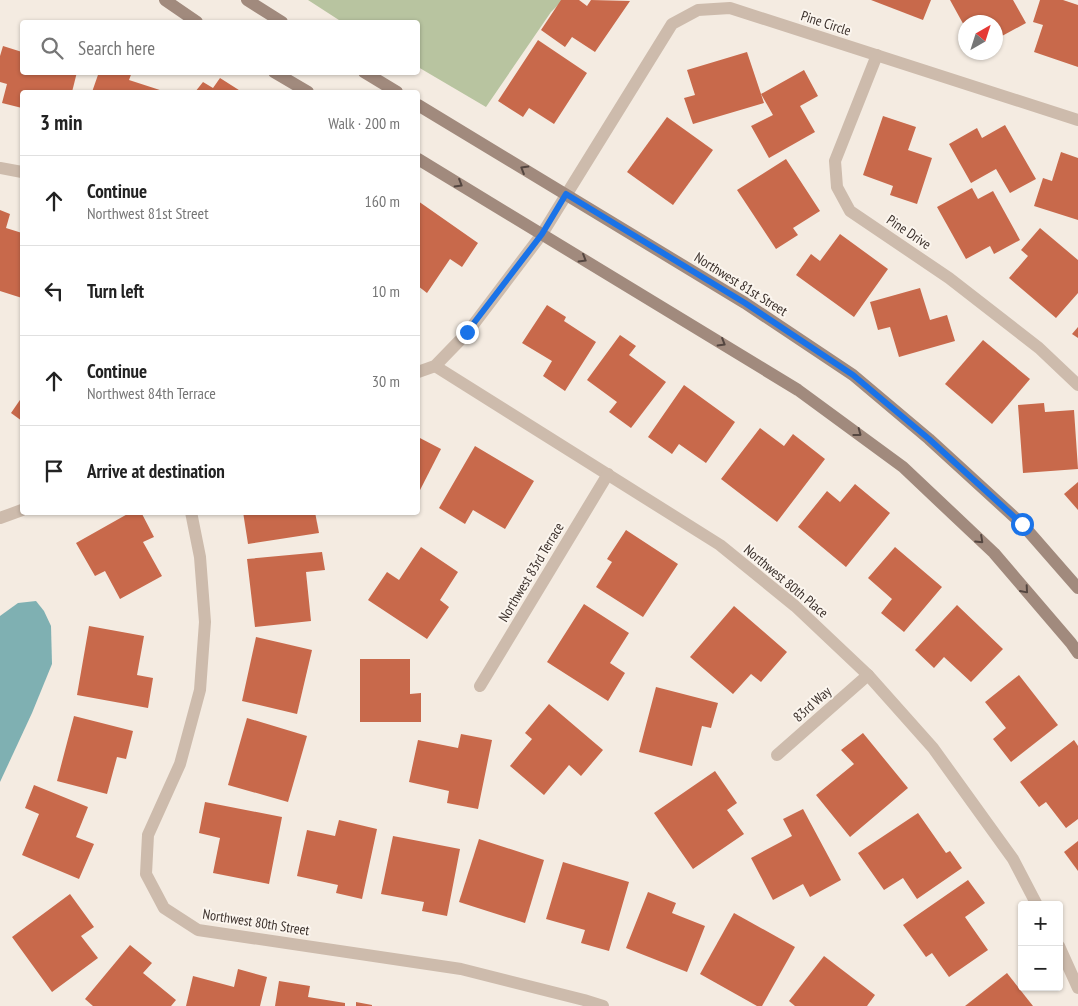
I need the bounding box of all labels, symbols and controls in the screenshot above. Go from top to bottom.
street label: Pine Circle [799,6,854,40]
north arrow [958,15,1003,60]
search box [20,20,420,75]
icon: search [38,34,66,62]
text: Search here [78,36,155,60]
text: 3 min [40,109,82,136]
text: Walk · 200 m [328,113,400,133]
one-way arrow [520,166,529,176]
one-way arrow [454,177,463,187]
text: Continue [87,179,147,203]
icon: ahead [40,187,68,215]
text: 160 m [365,191,400,211]
text: Northwest 81st Street [87,203,209,223]
street label: Pine Drive [883,211,935,253]
street label: Northwest 81st Street [691,248,791,320]
one-way arrow [578,253,587,263]
icon: left [40,277,68,305]
text: Turn left [87,279,144,303]
text: 10 m [372,281,400,301]
route end [456,321,479,344]
one-way arrow [717,337,726,347]
text: Continue [87,359,147,383]
icon: ahead [40,367,68,395]
text: 30 m [372,371,400,391]
text: Northwest 84th Terrace [87,383,216,403]
one-way arrow [852,427,861,437]
icon: arrive [40,457,68,485]
text: Arrive at destination [87,459,225,483]
route start [1011,513,1034,536]
street label: Northwest 83rd Terrace [494,519,568,625]
one-way arrow [974,534,983,543]
street label: Northwest 80th Place [740,541,832,622]
one-way arrow [1020,584,1029,593]
street label: 83rd Way [789,682,835,726]
map controls [1018,901,1063,991]
button: + [1018,901,1063,946]
street label: Northwest 80th Street [201,905,311,939]
button: − [1018,946,1063,991]

